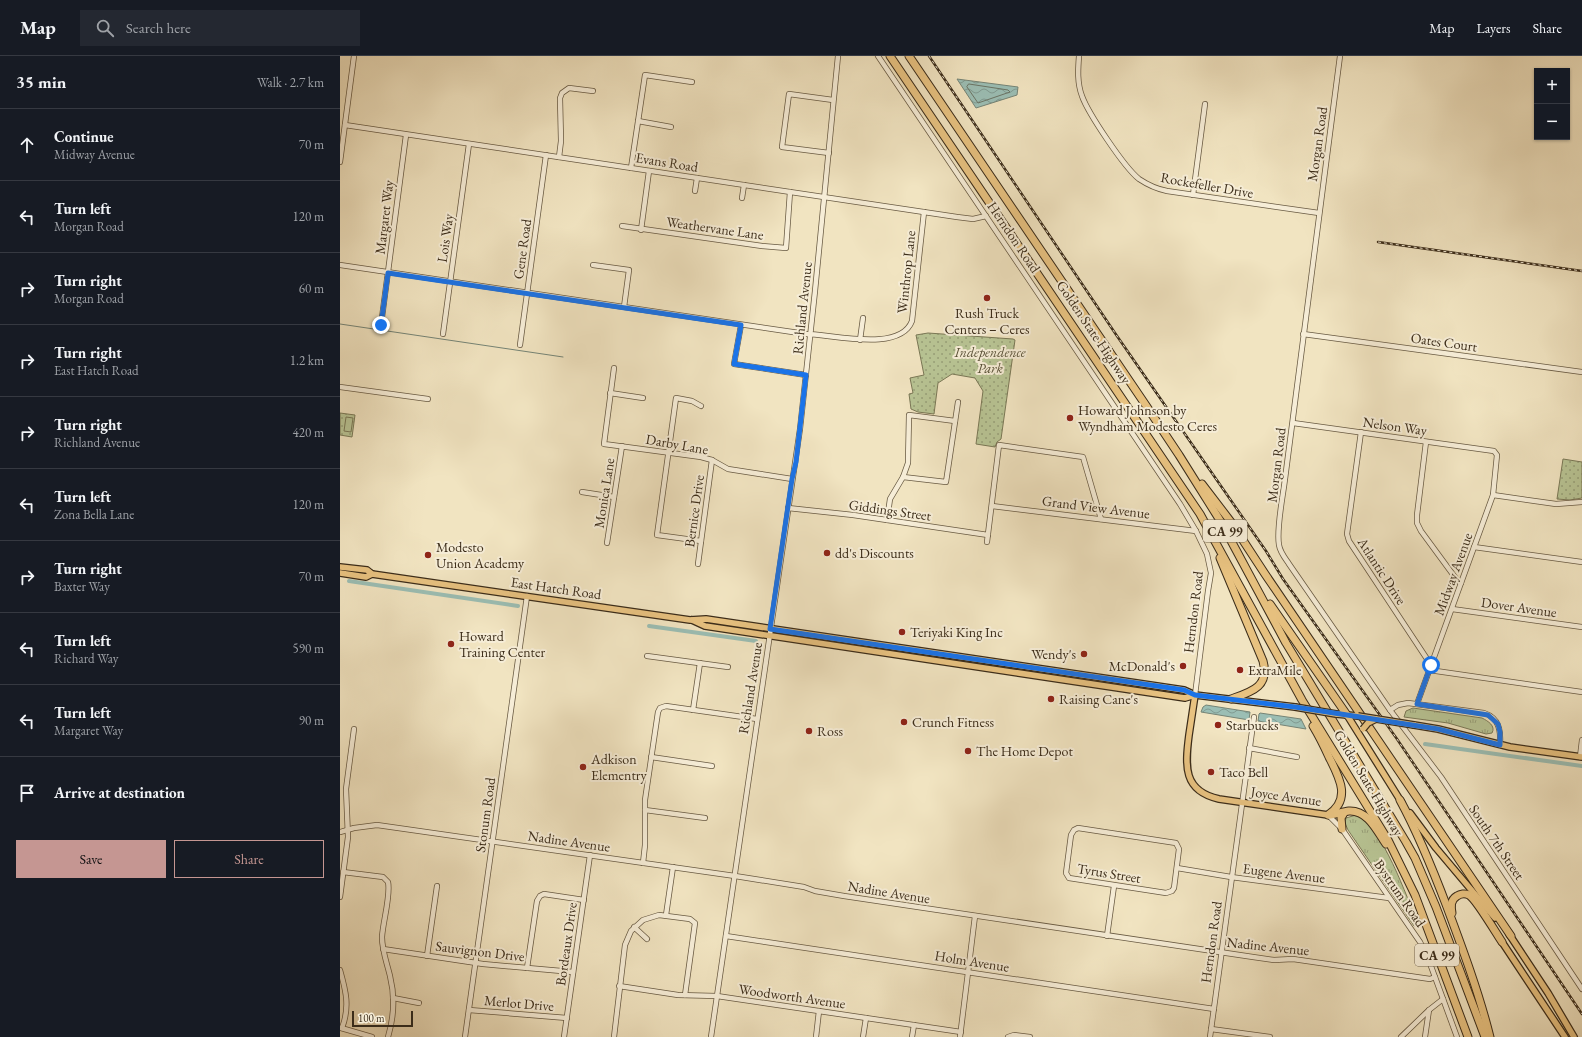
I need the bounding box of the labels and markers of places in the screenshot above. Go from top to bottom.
marker: Rush Truck Centers – Ceres [982,293,992,303]
place label: Rush Truck Centers – Ceres [944,304,1030,338]
place label: Howard Johnson by Wyndham Modesto Ceres [1078,401,1218,435]
marker: Howard Johnson by Wyndham Modesto Ceres [1065,413,1075,423]
place label: Modesto Union Academy [436,538,525,572]
place label: dd's Discounts [835,544,914,562]
marker: dd's Discounts [822,548,832,558]
marker: Modesto Union Academy [423,550,433,560]
place label: Teriyaki King Inc [910,623,1003,641]
place label: Howard Training Center [459,627,545,661]
marker: Teriyaki King Inc [897,627,907,637]
marker: Howard Training Center [446,639,456,649]
place label: Wendy's [1031,645,1076,663]
marker: Wendy's [1079,649,1089,659]
place label: McDonald's [1109,657,1175,675]
marker: McDonald's [1178,661,1188,671]
place label: ExtraMile [1248,661,1302,679]
marker: ExtraMile [1235,665,1245,675]
place label: Raising Cane's [1059,690,1138,708]
marker: Raising Cane's [1046,694,1056,704]
place label: Crunch Fitness [912,713,994,731]
place label: Starbucks [1226,716,1279,734]
marker: Crunch Fitness [899,717,909,727]
marker: Starbucks [1213,720,1223,730]
place label: Ross [817,722,843,740]
marker: Ross [804,726,814,736]
place label: The Home Depot [976,742,1073,760]
marker: The Home Depot [963,746,973,756]
place label: Adkison Elementry [590,750,648,784]
marker: Adkison Elementry [578,762,588,772]
place label: Taco Bell [1219,763,1269,781]
marker: Taco Bell [1206,767,1216,777]

